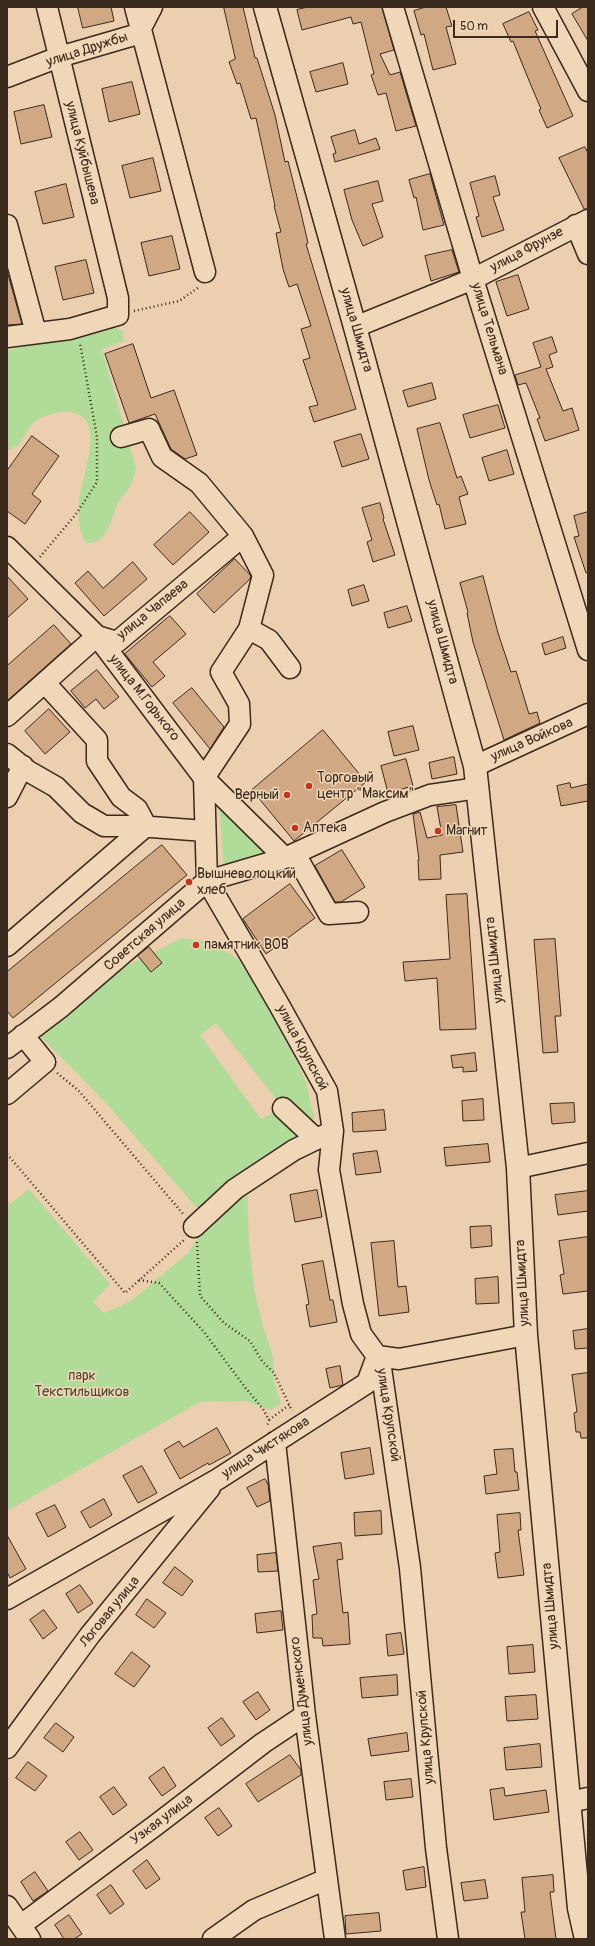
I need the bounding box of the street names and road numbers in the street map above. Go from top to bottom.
street label: улица Дружбы [44,29,130,71]
street label: улица Куйбышева [61,100,103,206]
street label: улица Фрунзе [488,224,566,276]
street label: улица Тельмана [467,281,511,377]
street label: улица Шмидта [336,286,376,374]
street label: улица Чапаева [114,576,192,644]
street label: улица Шмидта [423,598,461,686]
street label: улица М.Горького [105,651,183,745]
street label: улица Войкова [488,714,576,766]
street label: Советская улица [101,895,189,975]
street label: улица Шмидта [482,916,508,1004]
street label: улица Крупской [272,1002,332,1094]
street label: улица Шмидта [512,1239,534,1327]
street label: улица Крупской [372,1367,404,1463]
street label: улица Чистякова [219,1413,313,1483]
street label: улица Шмидта [539,1562,563,1650]
street label: Логовая улица [76,1573,144,1651]
street label: улица Думенского [287,1636,317,1746]
street label: улица Крупской [414,1689,438,1785]
street label: Узкая улица [128,1791,196,1849]

